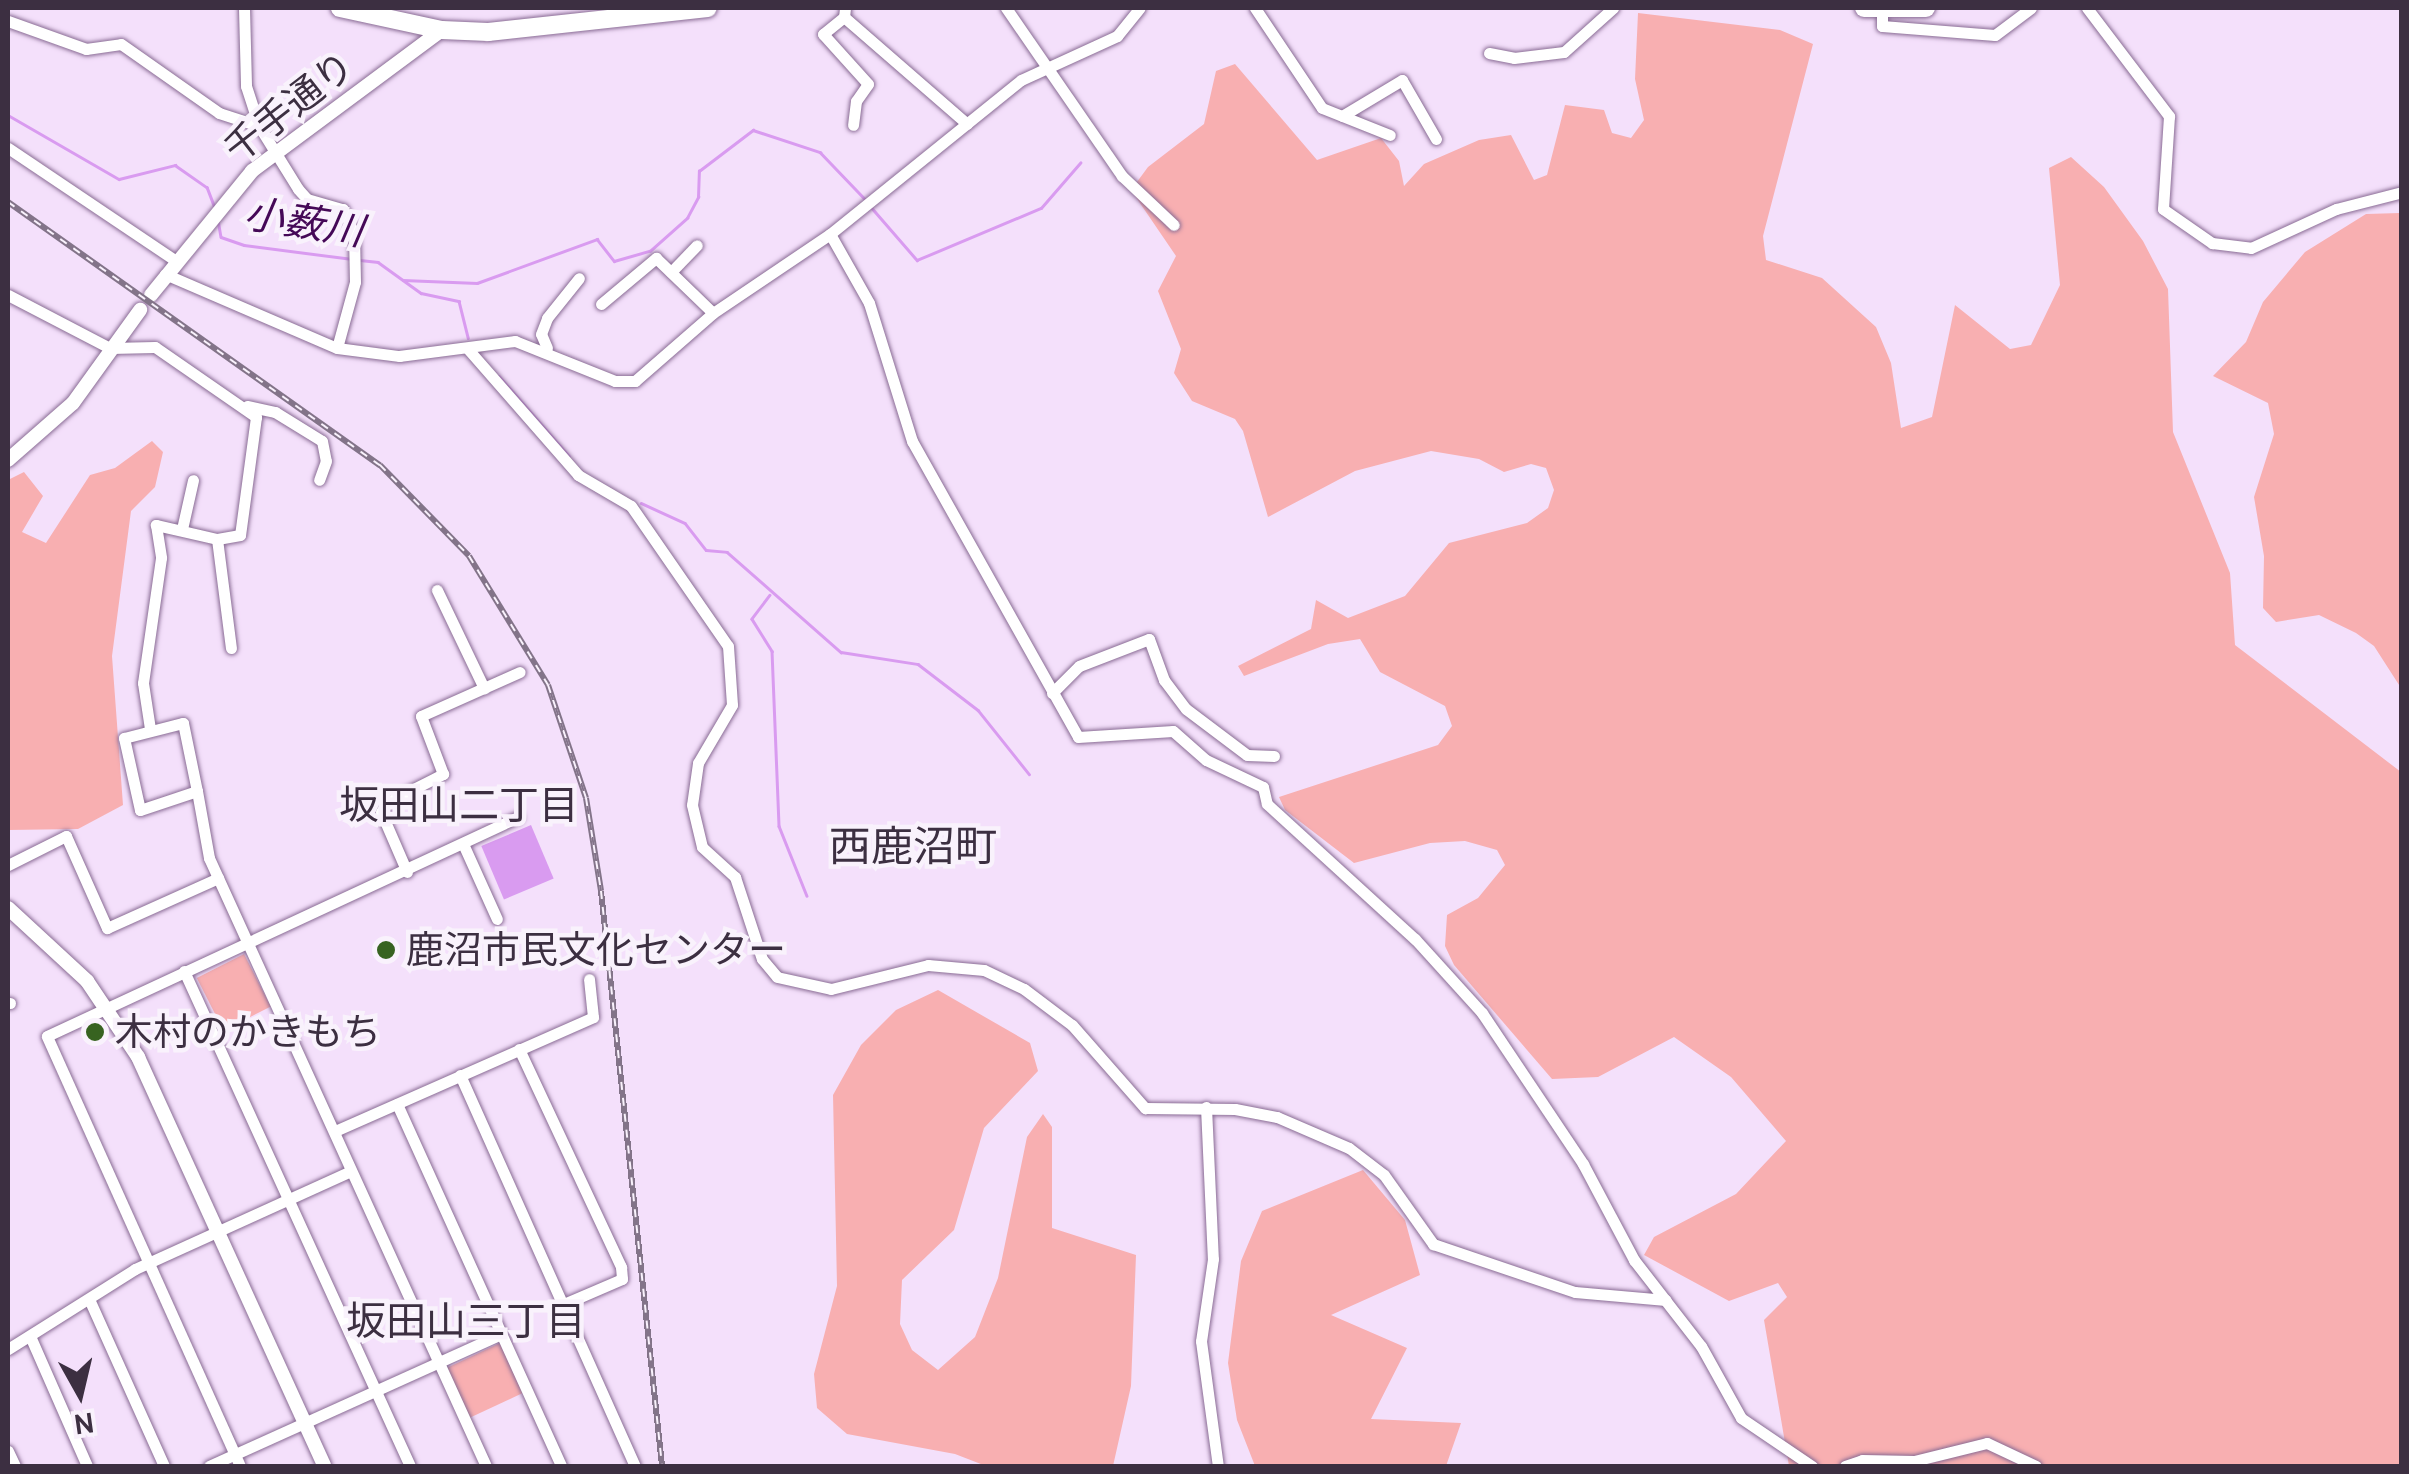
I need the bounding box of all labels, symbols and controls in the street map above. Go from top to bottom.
street label: 千手通り [215,42,363,172]
water label: 小薮川 [241,189,367,255]
district label: 坂田山二丁目 [339,781,579,829]
district label: 西鹿沼町 [829,821,997,871]
place label: 鹿沼市民文化センター [406,927,786,973]
marker: 鹿沼市民文化センター [375,939,397,961]
place label: 木村のかきもち [115,1009,381,1055]
marker: 木村のかきもち [84,1021,106,1043]
district label: 坂田山三丁目 [346,1297,586,1345]
north arrow [30,1344,130,1444]
text: N [72,1405,96,1442]

